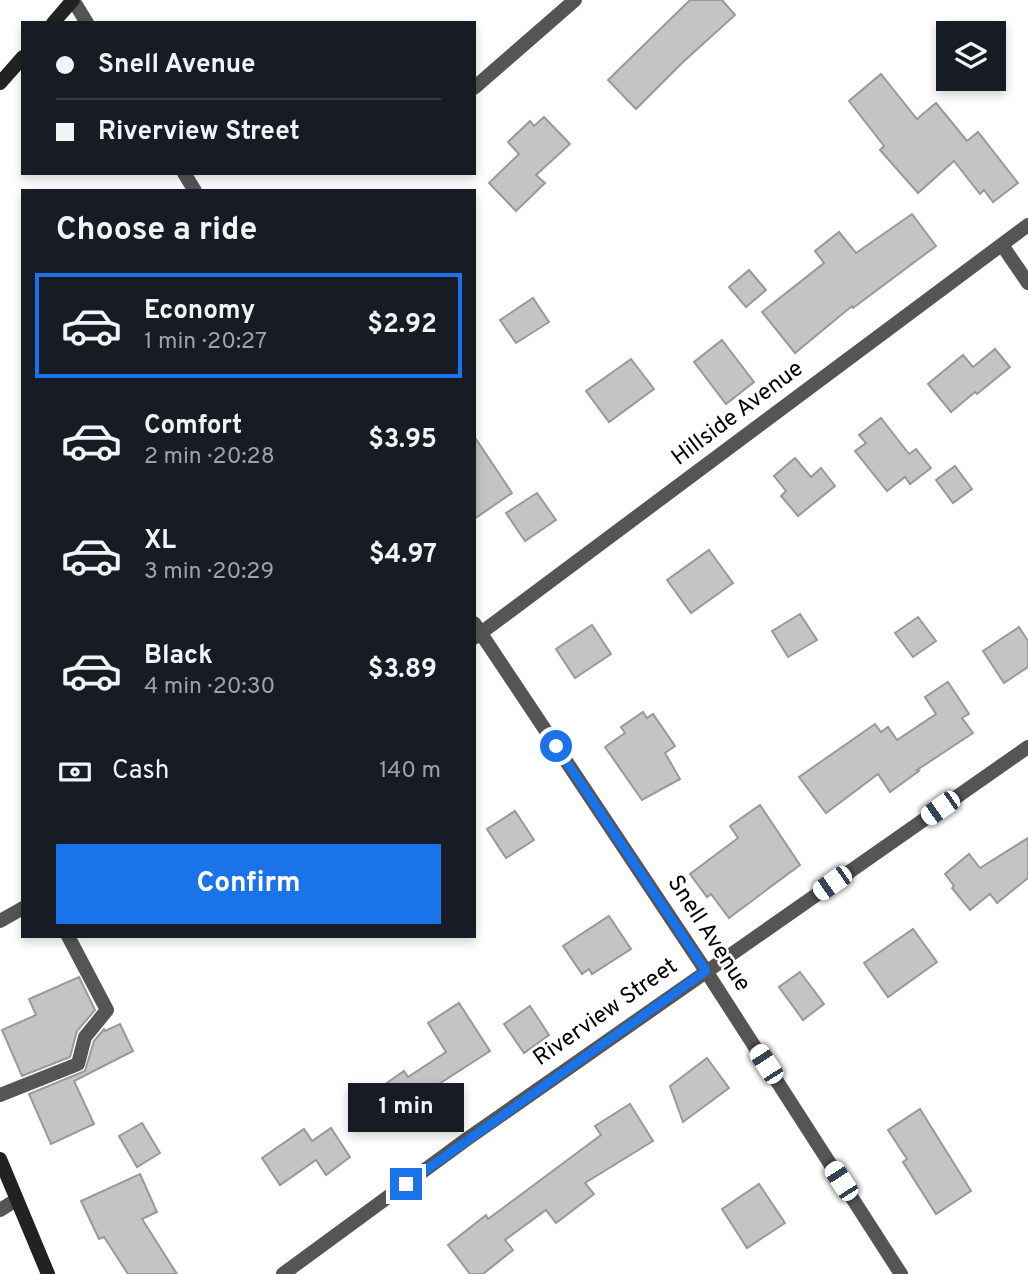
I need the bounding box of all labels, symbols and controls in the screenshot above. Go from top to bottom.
map controls [936,21,1006,91]
button: layers [936,21,1006,91]
text: Snell Avenue [98,49,255,82]
text: Riverview Street [98,116,300,149]
text: Choose a ride [56,211,257,251]
icon: car [60,294,123,357]
text: Economy [144,295,255,328]
text: $2.92 [367,309,437,342]
text: 1 min · 20:27 [144,328,267,357]
street label: Hillside Avenue [666,355,810,473]
icon: car [60,409,123,472]
text: Comfort [144,410,242,443]
text: $3.95 [368,424,437,457]
text: 2 min · 20:28 [144,443,275,472]
icon: car [60,524,123,587]
text: XL [144,525,176,558]
text: $4.97 [369,539,437,572]
text: 3 min · 20:29 [144,558,274,587]
icon: car [60,639,123,702]
text: Black [144,640,213,673]
text: $3.89 [368,654,437,687]
text: 4 min · 20:30 [144,673,275,702]
route start [540,730,572,762]
icon: cash [56,753,94,791]
text: Cash [112,755,169,788]
text: 140 m [379,757,441,786]
car [917,787,964,829]
button: Confirm [56,844,441,924]
car [809,862,856,904]
street label: Snell Avenue [660,870,756,998]
street label: Riverview Street [528,953,684,1073]
car [746,1041,787,1087]
callout: 1 min [348,1082,464,1132]
text: 1 min [378,1093,434,1122]
car [821,1158,862,1204]
route end [390,1168,422,1200]

